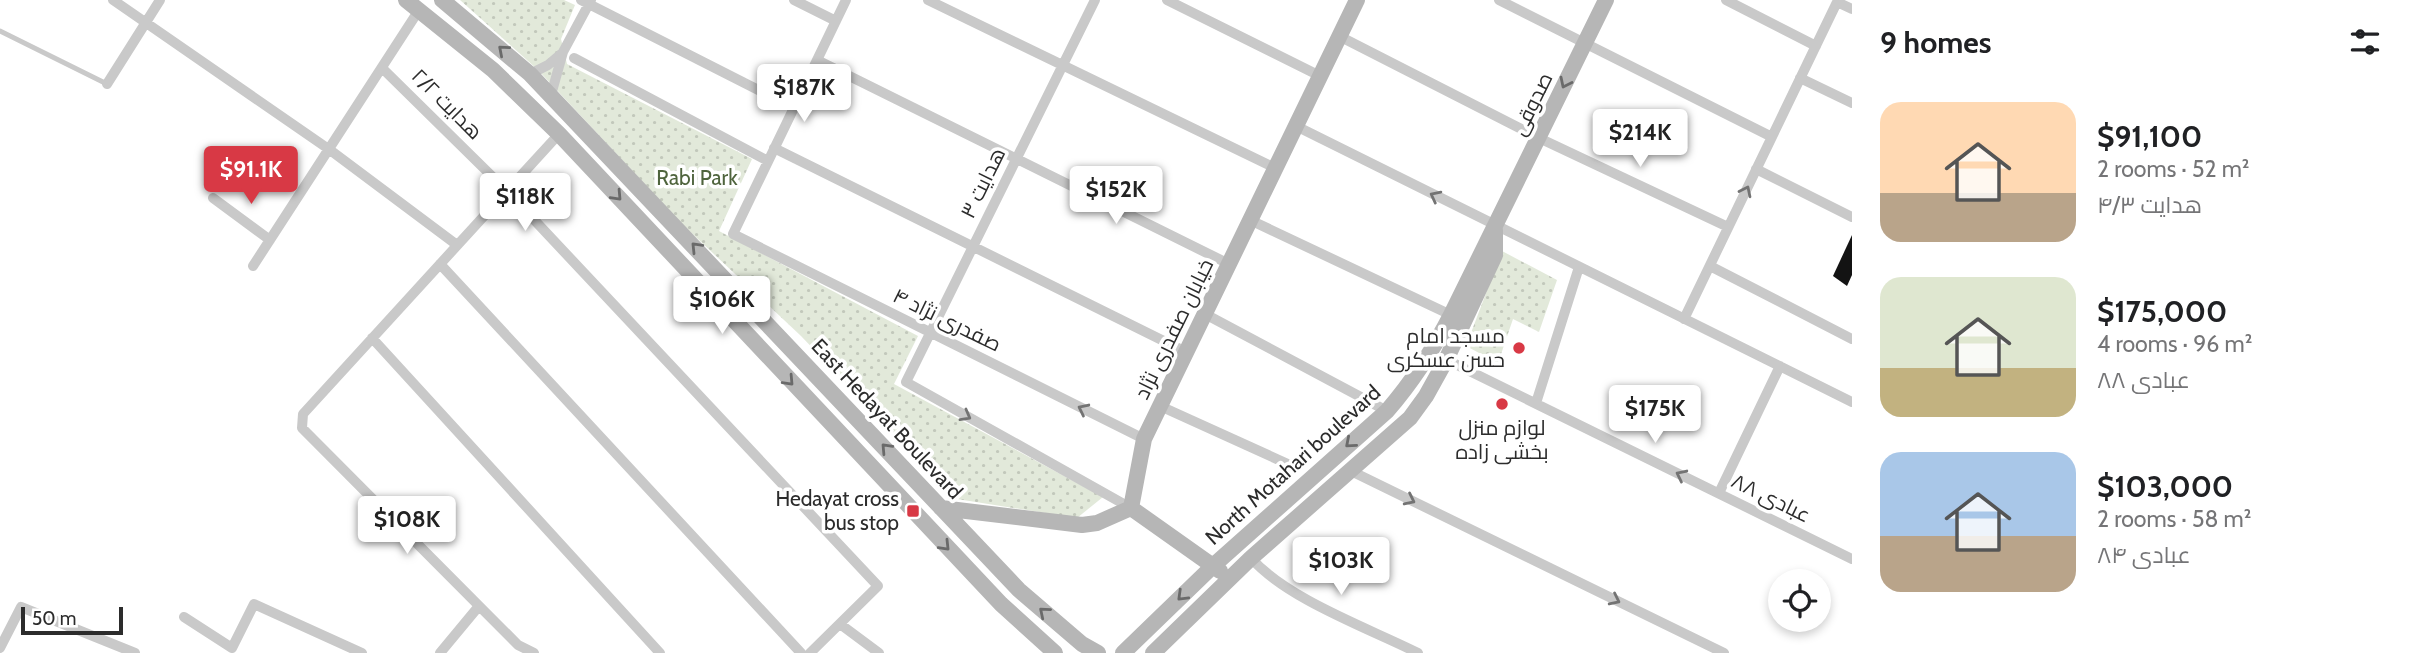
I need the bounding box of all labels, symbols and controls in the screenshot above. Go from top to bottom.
icon: filters [2346,23,2384,61]
text: 9 homes [1880,24,1991,61]
one-way arrow [498,46,511,58]
street label: هدایت ۲/۲ [407,63,488,144]
pin: $187K [755,64,853,124]
street label: صدوقی [1506,68,1558,140]
text: $187K [773,73,835,101]
one-way arrow [1560,76,1574,88]
pin: $214K [1591,110,1689,169]
text: $214K [1609,118,1671,146]
text: $91,100 [2097,118,2202,155]
icon: home [1936,130,2020,214]
street label: هدایت ۳ [955,143,1010,222]
pin: $91.1K [194,146,308,206]
text: $91.1K [220,155,282,183]
text: 2 rooms · 52 m² [2097,155,2250,183]
park label: Rabi Park [656,165,738,190]
pin: $152K [1067,166,1165,226]
pin: $118K [476,174,574,233]
text: $152K [1086,175,1146,203]
text: $118K [496,182,554,210]
one-way arrow [1737,186,1751,198]
one-way arrow [609,188,621,201]
one-way arrow [1429,190,1442,204]
text: هدایت ۴/۳ [2097,191,2202,219]
one-way arrow [692,243,705,256]
street label: خیابان صفدری نژاد [1129,254,1219,404]
pin: $106K [673,276,771,336]
street label: صفدری نژاد ۴ [889,283,1005,357]
text: $106K [689,285,755,313]
text: $175,000 [2097,293,2227,330]
icon: home [1936,305,2020,389]
place label: مسجد امام حسن عسکری [1387,323,1505,373]
text: 4 rooms · 96 m² [2097,330,2252,358]
street label: East Hedayat Boulevard [807,333,968,504]
marker: مسجد امام حسن عسکری [1511,340,1527,356]
text: عبادی ۸۸ [2097,366,2190,394]
one-way arrow [780,373,793,386]
street label: North Motahari boulevard [1200,380,1385,550]
pin: $175K [1606,386,1704,445]
text: $175K [1625,394,1685,422]
marker: لوازم منزل بخشی زاده [1494,396,1510,412]
one-way arrow [1078,403,1090,417]
one-way arrow [959,408,971,421]
place label: لوازم منزل بخشی زاده [1455,415,1549,465]
one-way arrow [1345,435,1358,447]
one-way arrow [882,443,894,456]
street label: عبادی ۸۸ [1727,468,1815,528]
text: $103,000 [2097,468,2233,505]
one-way arrow [1676,469,1688,483]
icon: home [1936,480,2020,564]
place label: Hedayat cross bus stop [775,486,899,535]
one-way arrow [1403,491,1415,505]
pin: $108K [358,496,456,556]
marker: Hedayat cross bus stop [905,503,921,519]
text: $108K [374,505,440,533]
text: 2 rooms · 58 m² [2097,505,2251,533]
one-way arrow [937,538,950,551]
pin: $103K [1292,538,1390,597]
text: عبادی ۸۴ [2097,541,2191,569]
text: $103K [1309,546,1373,574]
map controls [1768,569,1831,632]
button: locate [1768,569,1831,632]
one-way arrow [1177,588,1190,601]
one-way arrow [1608,591,1620,605]
scale bar [21,604,122,636]
text: 50 m [32,607,76,630]
one-way arrow [1039,608,1052,620]

